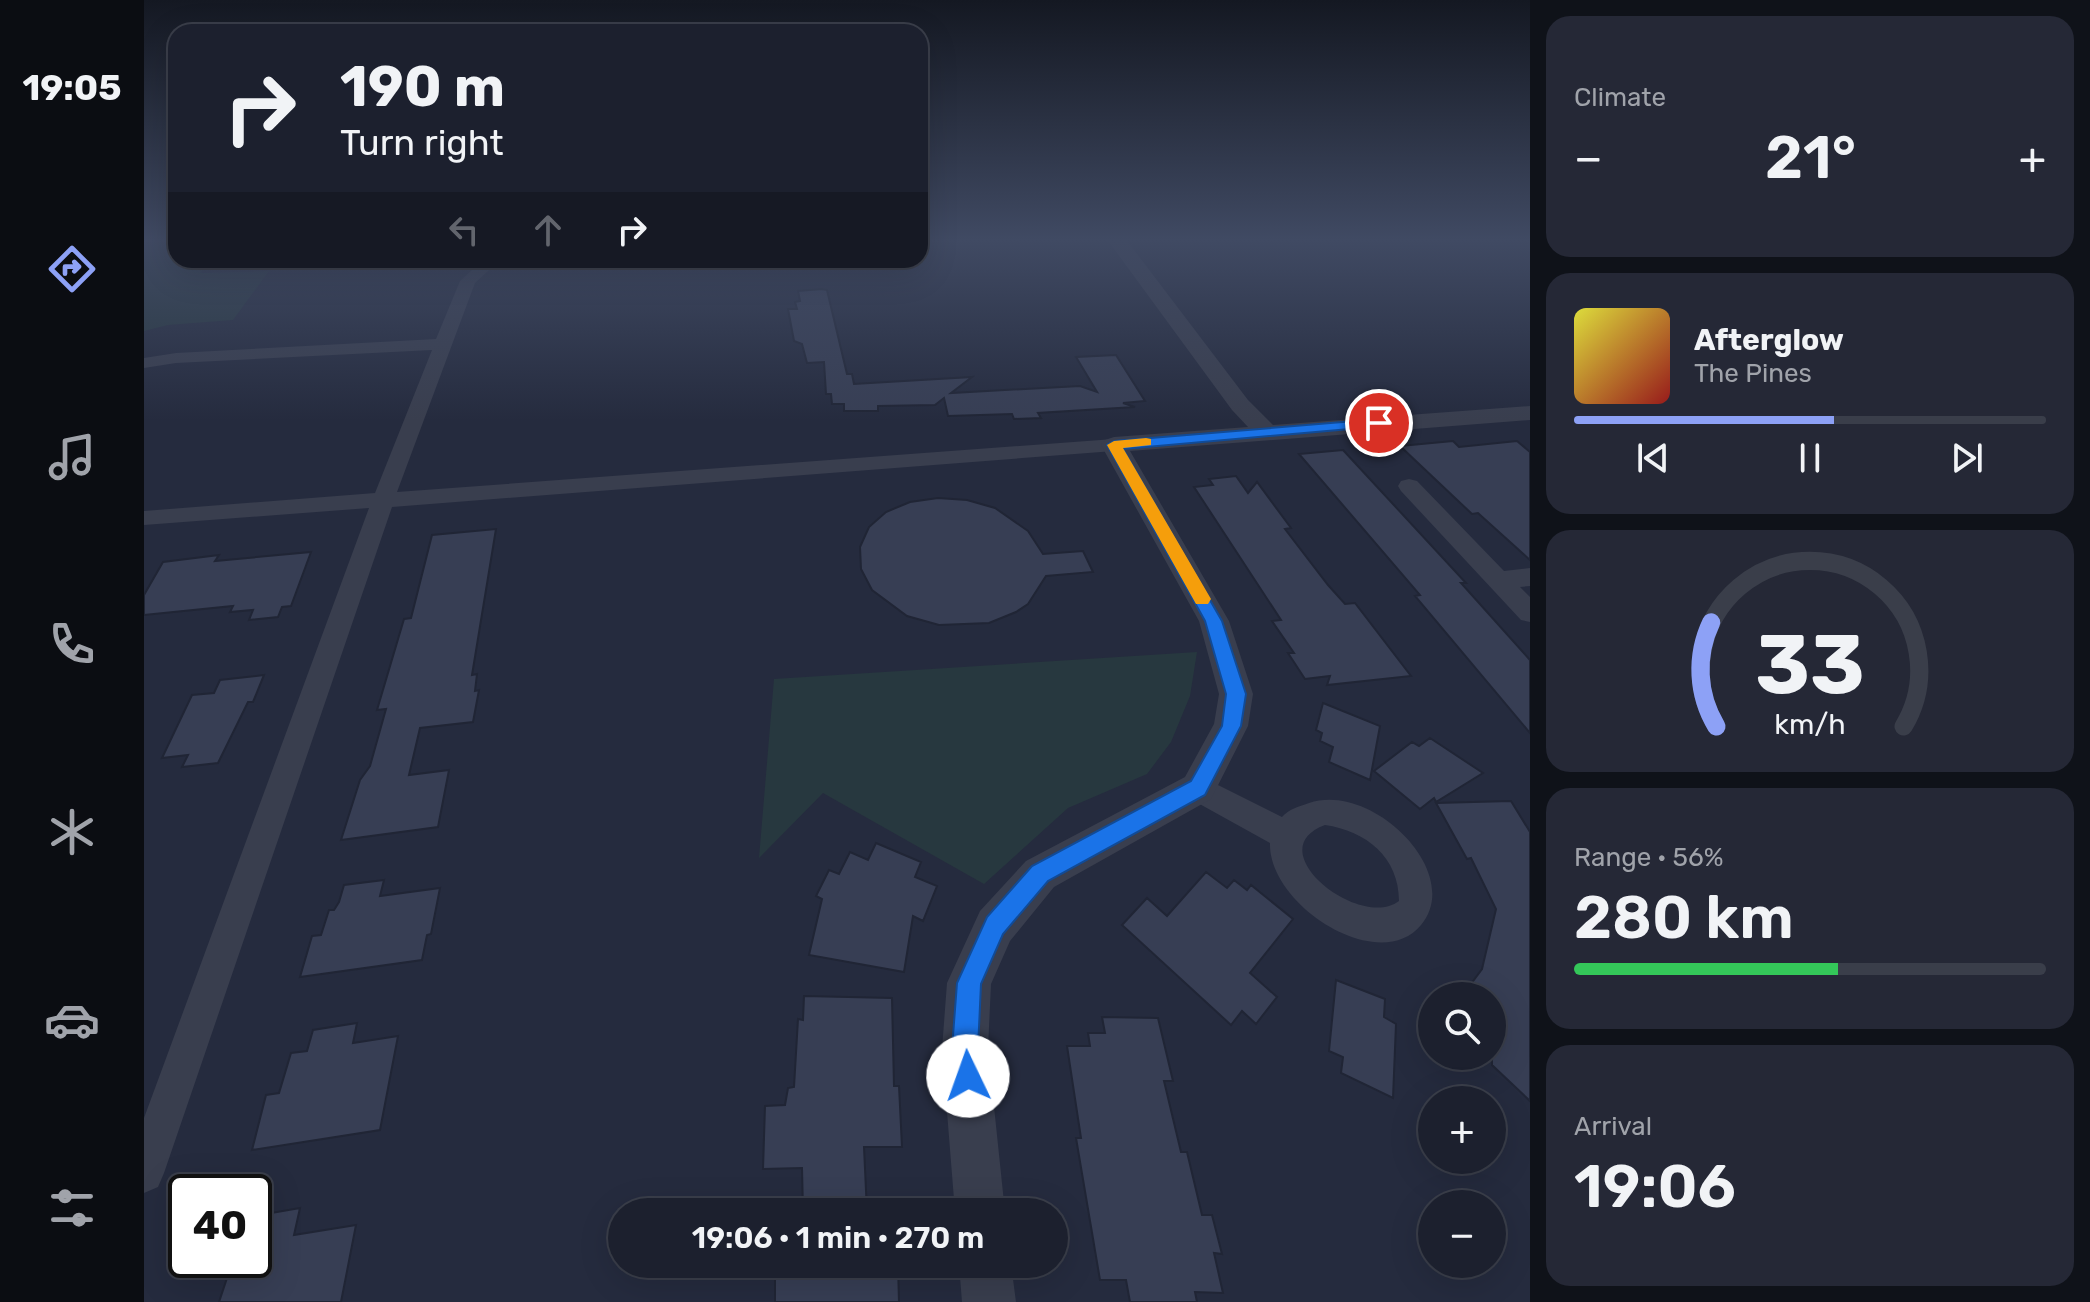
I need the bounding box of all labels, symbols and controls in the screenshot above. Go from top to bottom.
text: 190 m [340,54,505,120]
icon: right [208,56,312,160]
text: 19:05 [22,66,122,109]
text: Climate [1574,82,1666,113]
text: Turn right [340,121,504,164]
text: 21° [1765,122,1856,193]
text: − [1574,132,1603,184]
text: + [2019,132,2046,184]
icon: left [442,208,486,252]
icon: ahead [526,208,570,252]
icon: right [610,208,654,252]
icon: directions [44,241,100,297]
text: Afterglow [1694,322,1844,358]
text: The Pines [1694,358,1812,389]
pin [1345,389,1413,457]
icon: arrive [1357,401,1401,445]
icon: music [44,429,100,485]
icon: previous [1631,436,1675,480]
icon: pause [1788,436,1832,480]
icon: next [1945,436,1989,480]
text: 33 [1755,615,1865,714]
icon: phone [44,616,100,672]
text: km/h [1774,707,1846,741]
icon: climate [44,804,100,860]
text: Range · 56% [1574,842,1723,873]
text: 280 km [1574,882,1794,953]
map controls [1418,982,1506,1278]
button: search [1418,982,1506,1070]
icon: car [44,992,100,1048]
position arrow [926,1034,1010,1118]
button: + [1418,1086,1506,1174]
text: Arrival [1574,1111,1652,1142]
text: 19:06 [1574,1151,1736,1222]
speed limit sign: 40 [168,1174,272,1278]
icon: filters [44,1180,100,1236]
button: − [1418,1190,1506,1278]
text: 19:06 · 1 min · 270 m [692,1220,984,1256]

